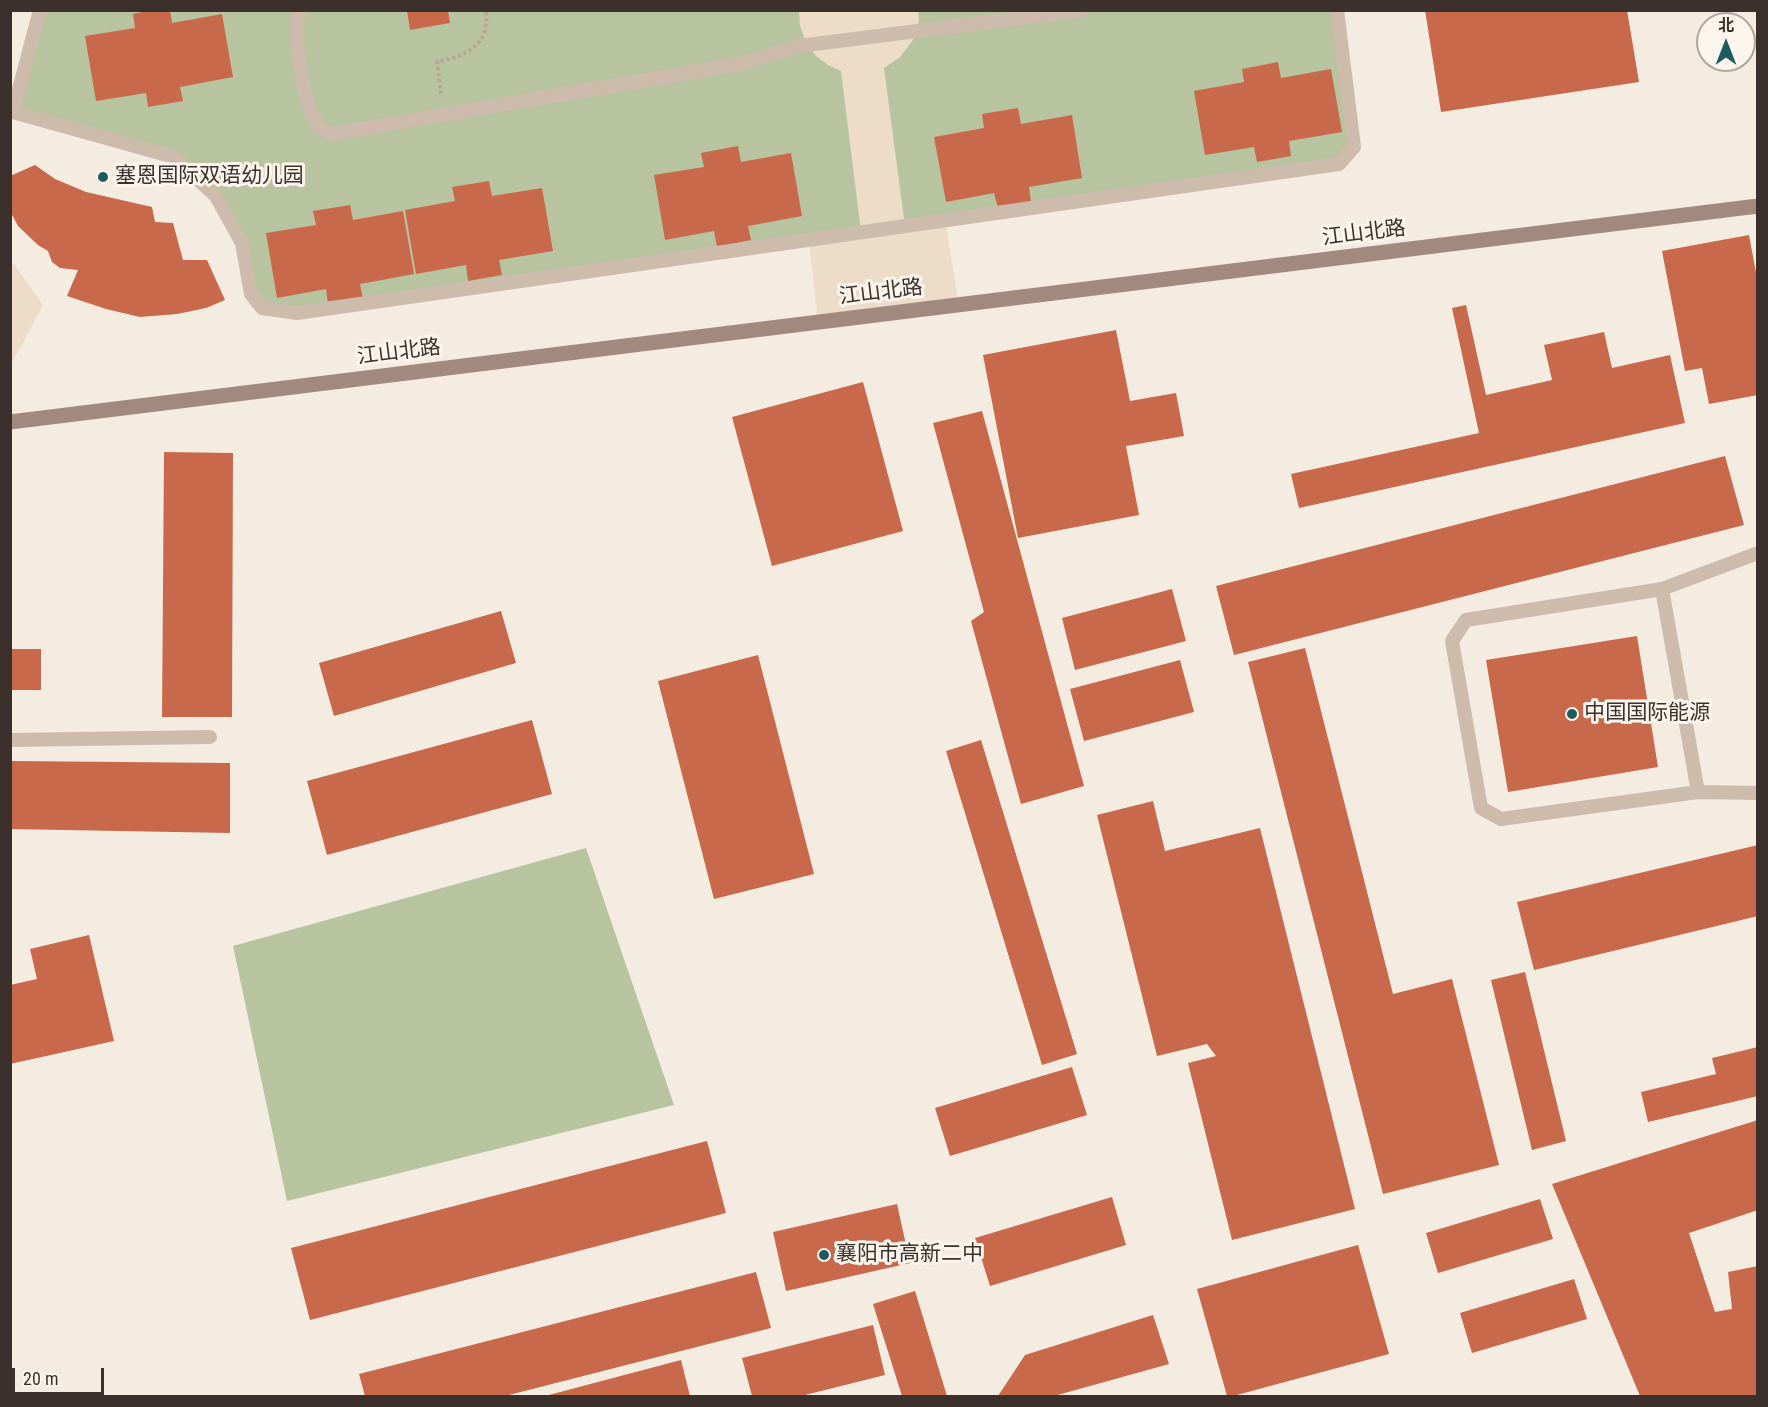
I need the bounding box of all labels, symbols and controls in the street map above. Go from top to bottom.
north arrow [1696,12,1756,72]
text: 北 [1718,16,1734,35]
place label: 塞恩国际双语幼儿园 [115,164,304,190]
marker: 塞恩国际双语幼儿园 [96,170,110,184]
street label: 江山北路 [1321,216,1407,252]
street label: 江山北路 [838,275,924,311]
street label: 江山北路 [356,335,442,371]
place label: 中国国际能源 [1584,701,1710,727]
marker: 中国国际能源 [1565,707,1579,721]
place label: 襄阳市高新二中 [836,1242,983,1268]
marker: 襄阳市高新二中 [817,1248,831,1262]
scale bar [15,1356,106,1394]
text: 20 m [23,1368,58,1389]

